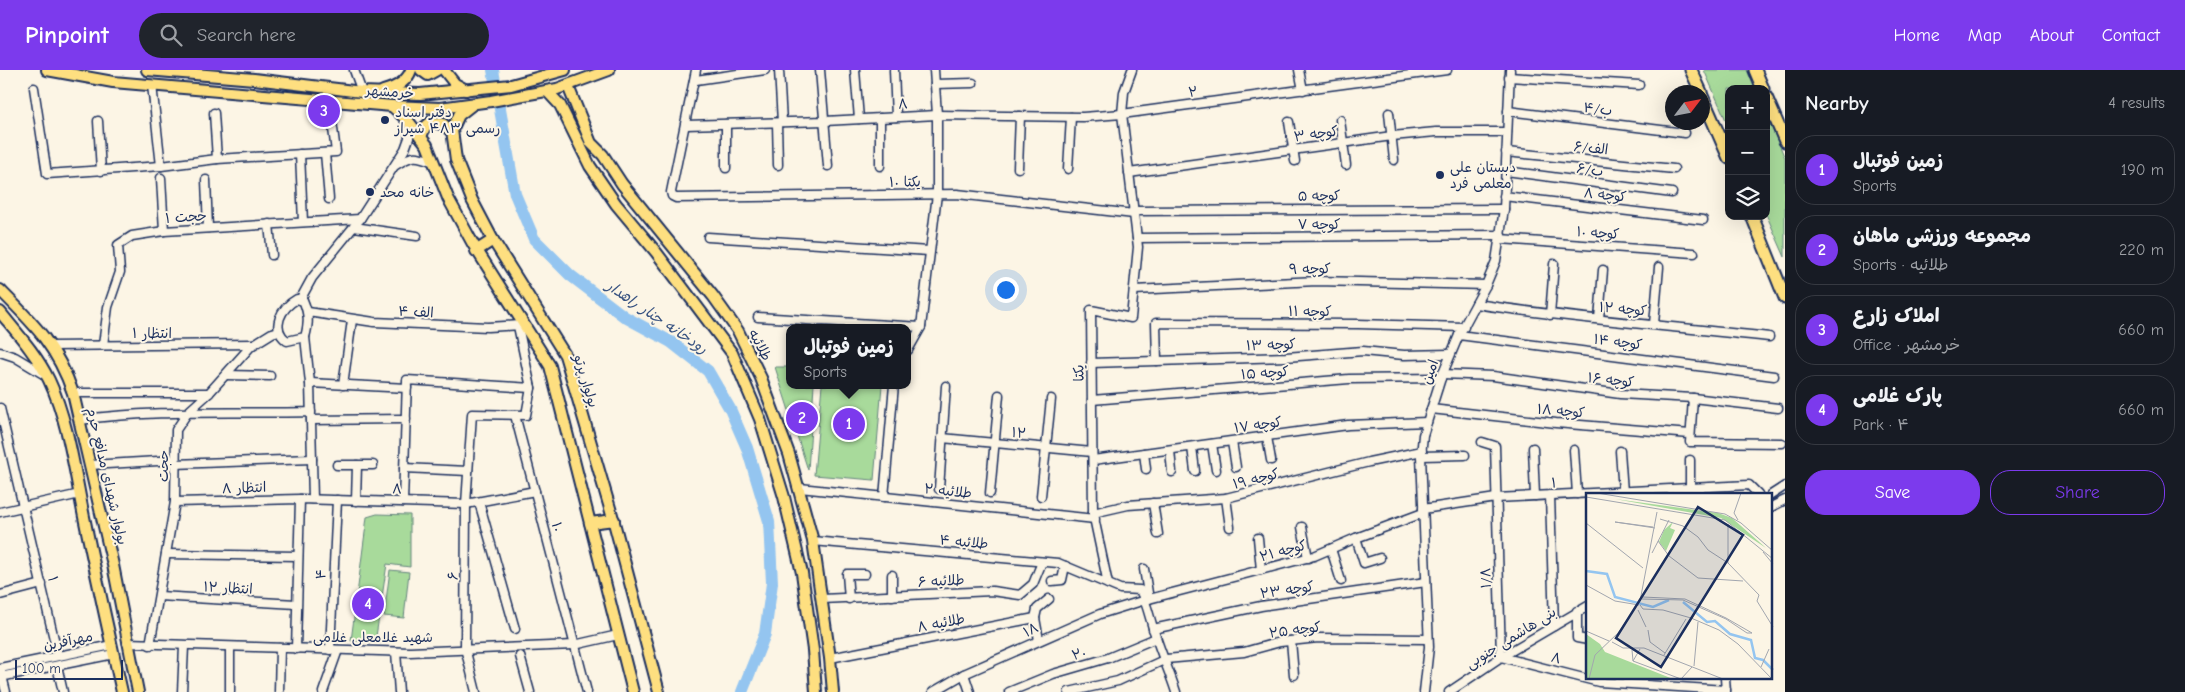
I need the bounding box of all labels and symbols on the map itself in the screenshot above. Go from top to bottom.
street label: خرمشهر [364,82,415,102]
street label: ۲ [1187,83,1199,101]
north arrow [1665,85,1710,130]
pin: 3 [308,92,340,130]
street label: ۸ [898,95,908,113]
street label: ۴/ب [1583,99,1613,119]
place label: دفتر اسناد رسمی ۴۸۳ شیراز [394,104,500,137]
marker: دفتر اسناد رسمی ۴۸۳ شیراز [379,114,391,126]
street label: کوچه ۳ [1293,122,1339,147]
street label: ۶/الف [1573,138,1609,158]
place label: دبستان علی معلمی فرد [1450,159,1516,192]
street label: ب/۶ [1575,160,1605,180]
marker: دبستان علی معلمی فرد [1434,169,1446,181]
street label: ۱۰ یکتا [889,173,921,191]
place label: خانه محد [380,184,434,201]
street label: کوچه ۸ [1583,184,1627,207]
marker: خانه محد [364,186,376,198]
street label: کوچه ۵ [1297,187,1341,206]
street label: حجت ۱ [165,207,207,227]
street label: کوچه ۷ [1297,216,1341,234]
street label: کوچه ۱۰ [1576,223,1620,244]
street label: کوچه ۹ [1289,260,1331,279]
water label: رودخانه چنار راهدار [601,275,711,359]
your location [993,277,1019,303]
street label: کوچه ۱۲ [1598,298,1648,321]
street label: ۴ الف [398,303,434,321]
street label: کوچه ۱۱ [1288,303,1332,321]
street label: انتظار ۱ [132,325,172,342]
street label: طلائیه [745,326,775,364]
street label: کوچه ۱۴ [1593,331,1643,354]
street label: کوچه ۱۳ [1246,336,1296,355]
street label: بولوار پرتو [569,352,602,410]
street label: امین [1418,357,1442,387]
street label: کوچه ۱۵ [1240,363,1290,384]
street label: یکتا [1070,364,1088,382]
street label: کوچه ۱۶ [1587,369,1635,392]
pin: 2 [786,399,818,437]
street label: کوچه ۱۸ [1536,400,1586,423]
pin: 1 [833,405,865,443]
street label: بولوار شهدای مدافع حرم [80,406,131,547]
street label: کوچه ۱۷ [1233,413,1283,438]
street label: ۱۲ [1011,424,1027,442]
street label: حجت [155,450,172,482]
street label: کوچه ۱۹ [1231,465,1281,494]
street label: ۱ [1551,474,1557,492]
street label: انتظار ۸ [221,479,267,497]
street label: ۸ [392,480,402,498]
street label: طلائیه ۲ [923,480,973,502]
inset map [1586,493,1772,680]
street label: ۱۰ [548,520,566,534]
street label: طلائیه ۴ [939,531,989,553]
street label: کوچه ۲۱ [1258,537,1309,566]
street label: ۱/۸ [1477,567,1495,589]
street label: ۴ [312,568,330,580]
street label: طلائیه ۶ [917,571,965,591]
street label: ۶ [444,572,462,580]
street label: ۱ [44,575,62,583]
street label: انتظار ۱۲ [203,578,253,598]
street label: کوچه ۲۳ [1259,578,1315,603]
pin: 4 [352,585,384,623]
street label: بنی هاشمی جنوبی [1463,603,1560,674]
street label: طلائیه ۸ [916,610,966,636]
street label: کوچه ۲۵ [1268,618,1322,643]
street label: ۱۸ [1021,619,1041,641]
street label: مهرآفرین [42,627,94,655]
street label: شهید غلامعلی غلامی [313,629,433,646]
street label: ۲۰ [1070,644,1088,664]
street label: ۸ [1549,649,1563,667]
scale bar [15,657,122,680]

